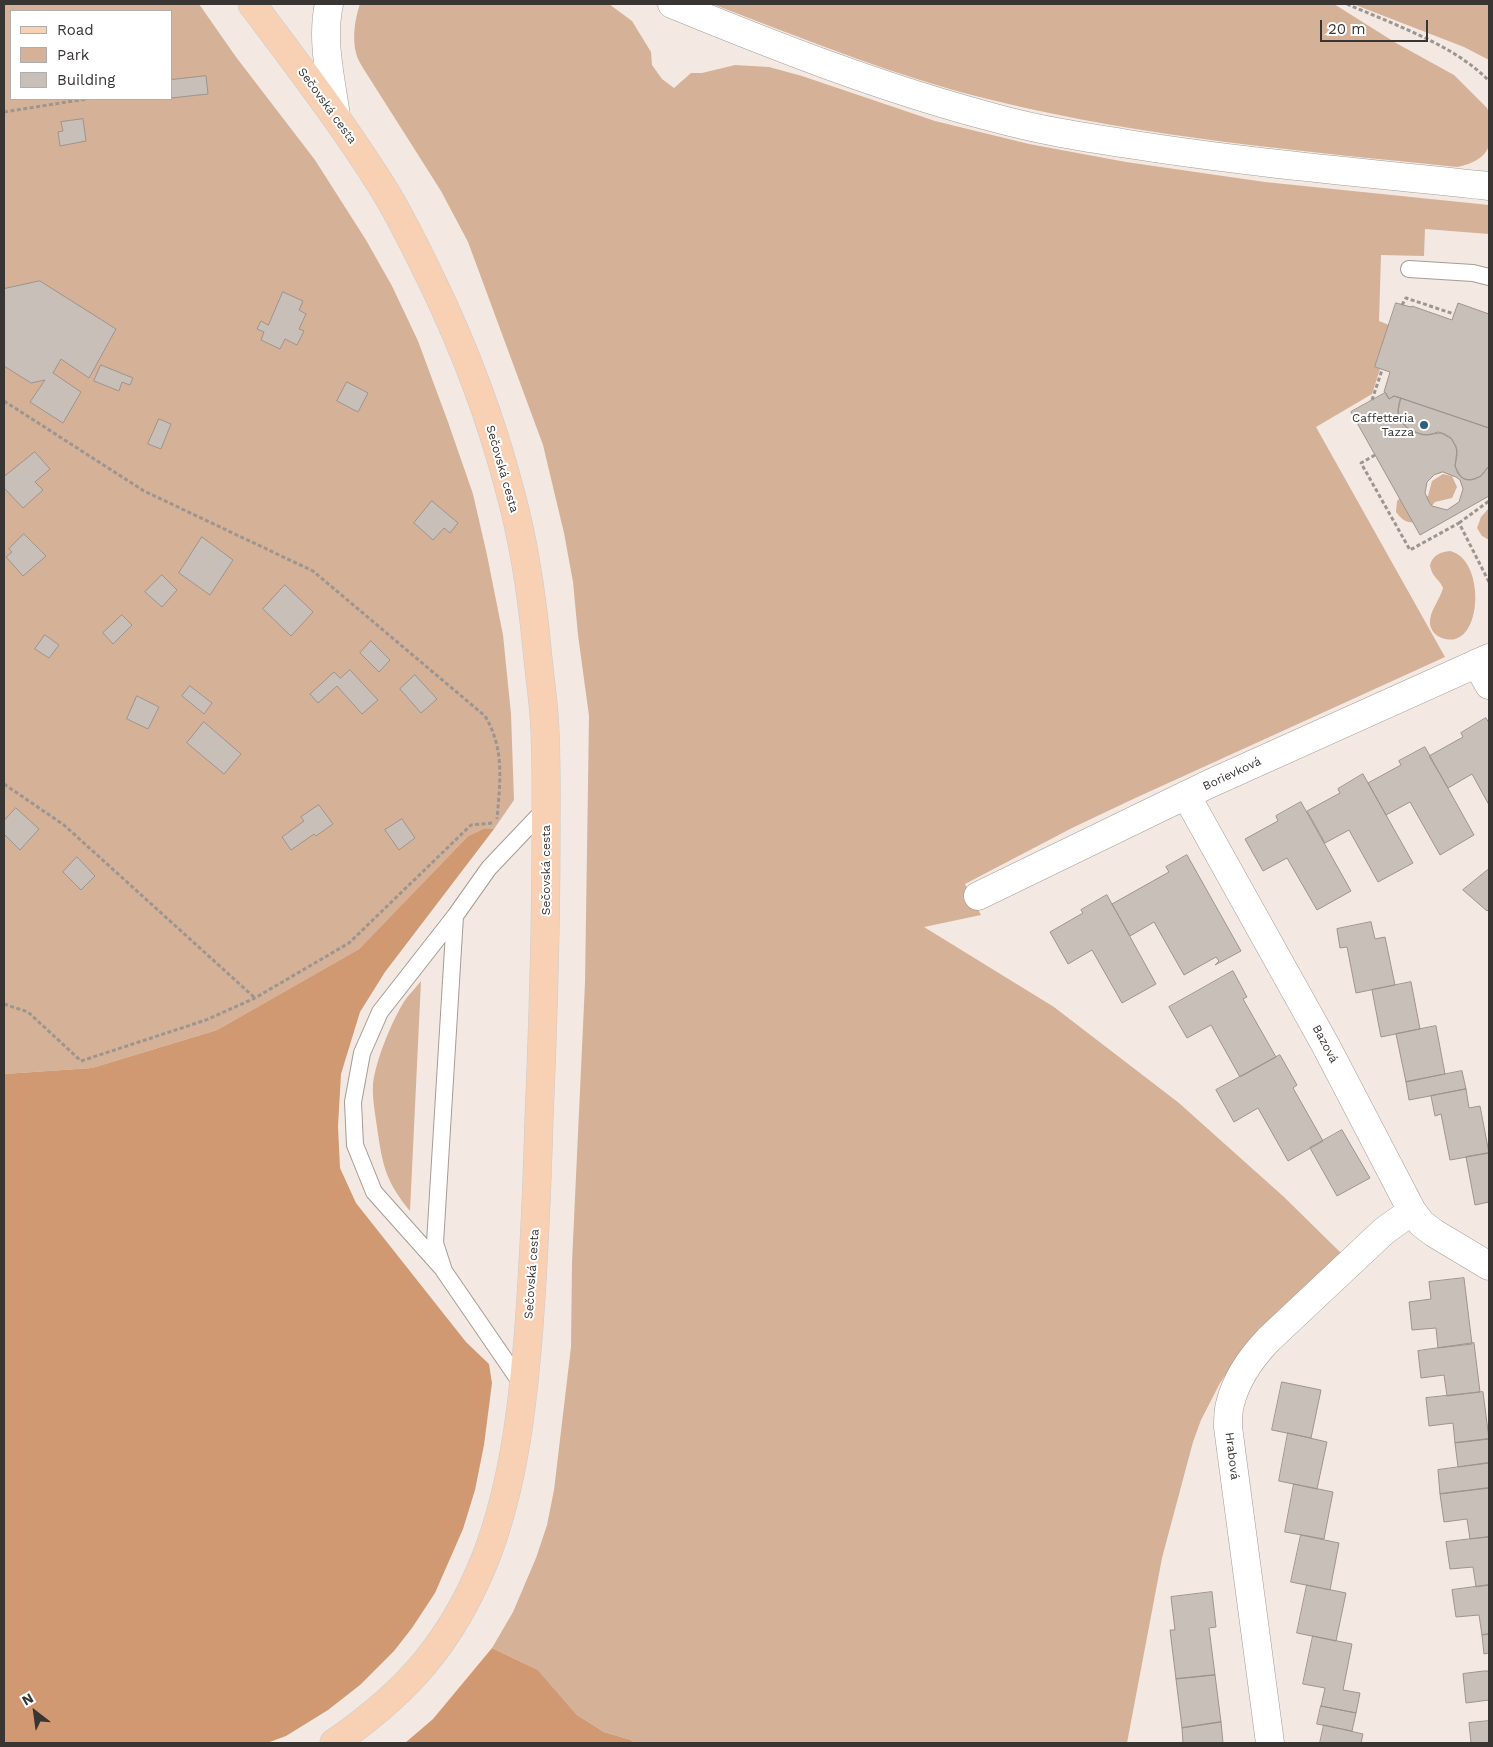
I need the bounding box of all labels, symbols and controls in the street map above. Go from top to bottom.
legend [10,10,172,100]
scale bar [1323,10,1430,42]
text: 20 m [1328,20,1366,38]
text: Road [57,21,94,39]
text: Park [57,46,89,64]
street label: Sečovská cesta [295,65,359,147]
text: Building [57,71,115,89]
place label: Caffetteria Tazza [1352,411,1414,439]
marker: Caffetteria Tazza [1418,419,1430,431]
street label: Sečovská cesta [483,424,521,514]
street label: Borievková [1201,754,1263,794]
street label: Sečovská cesta [539,825,553,915]
street label: Bazová [1309,1023,1341,1065]
street label: Sečovská cesta [522,1228,542,1320]
street label: Hrabová [1222,1431,1242,1481]
north arrow [10,1687,60,1737]
text: N [19,1689,36,1709]

